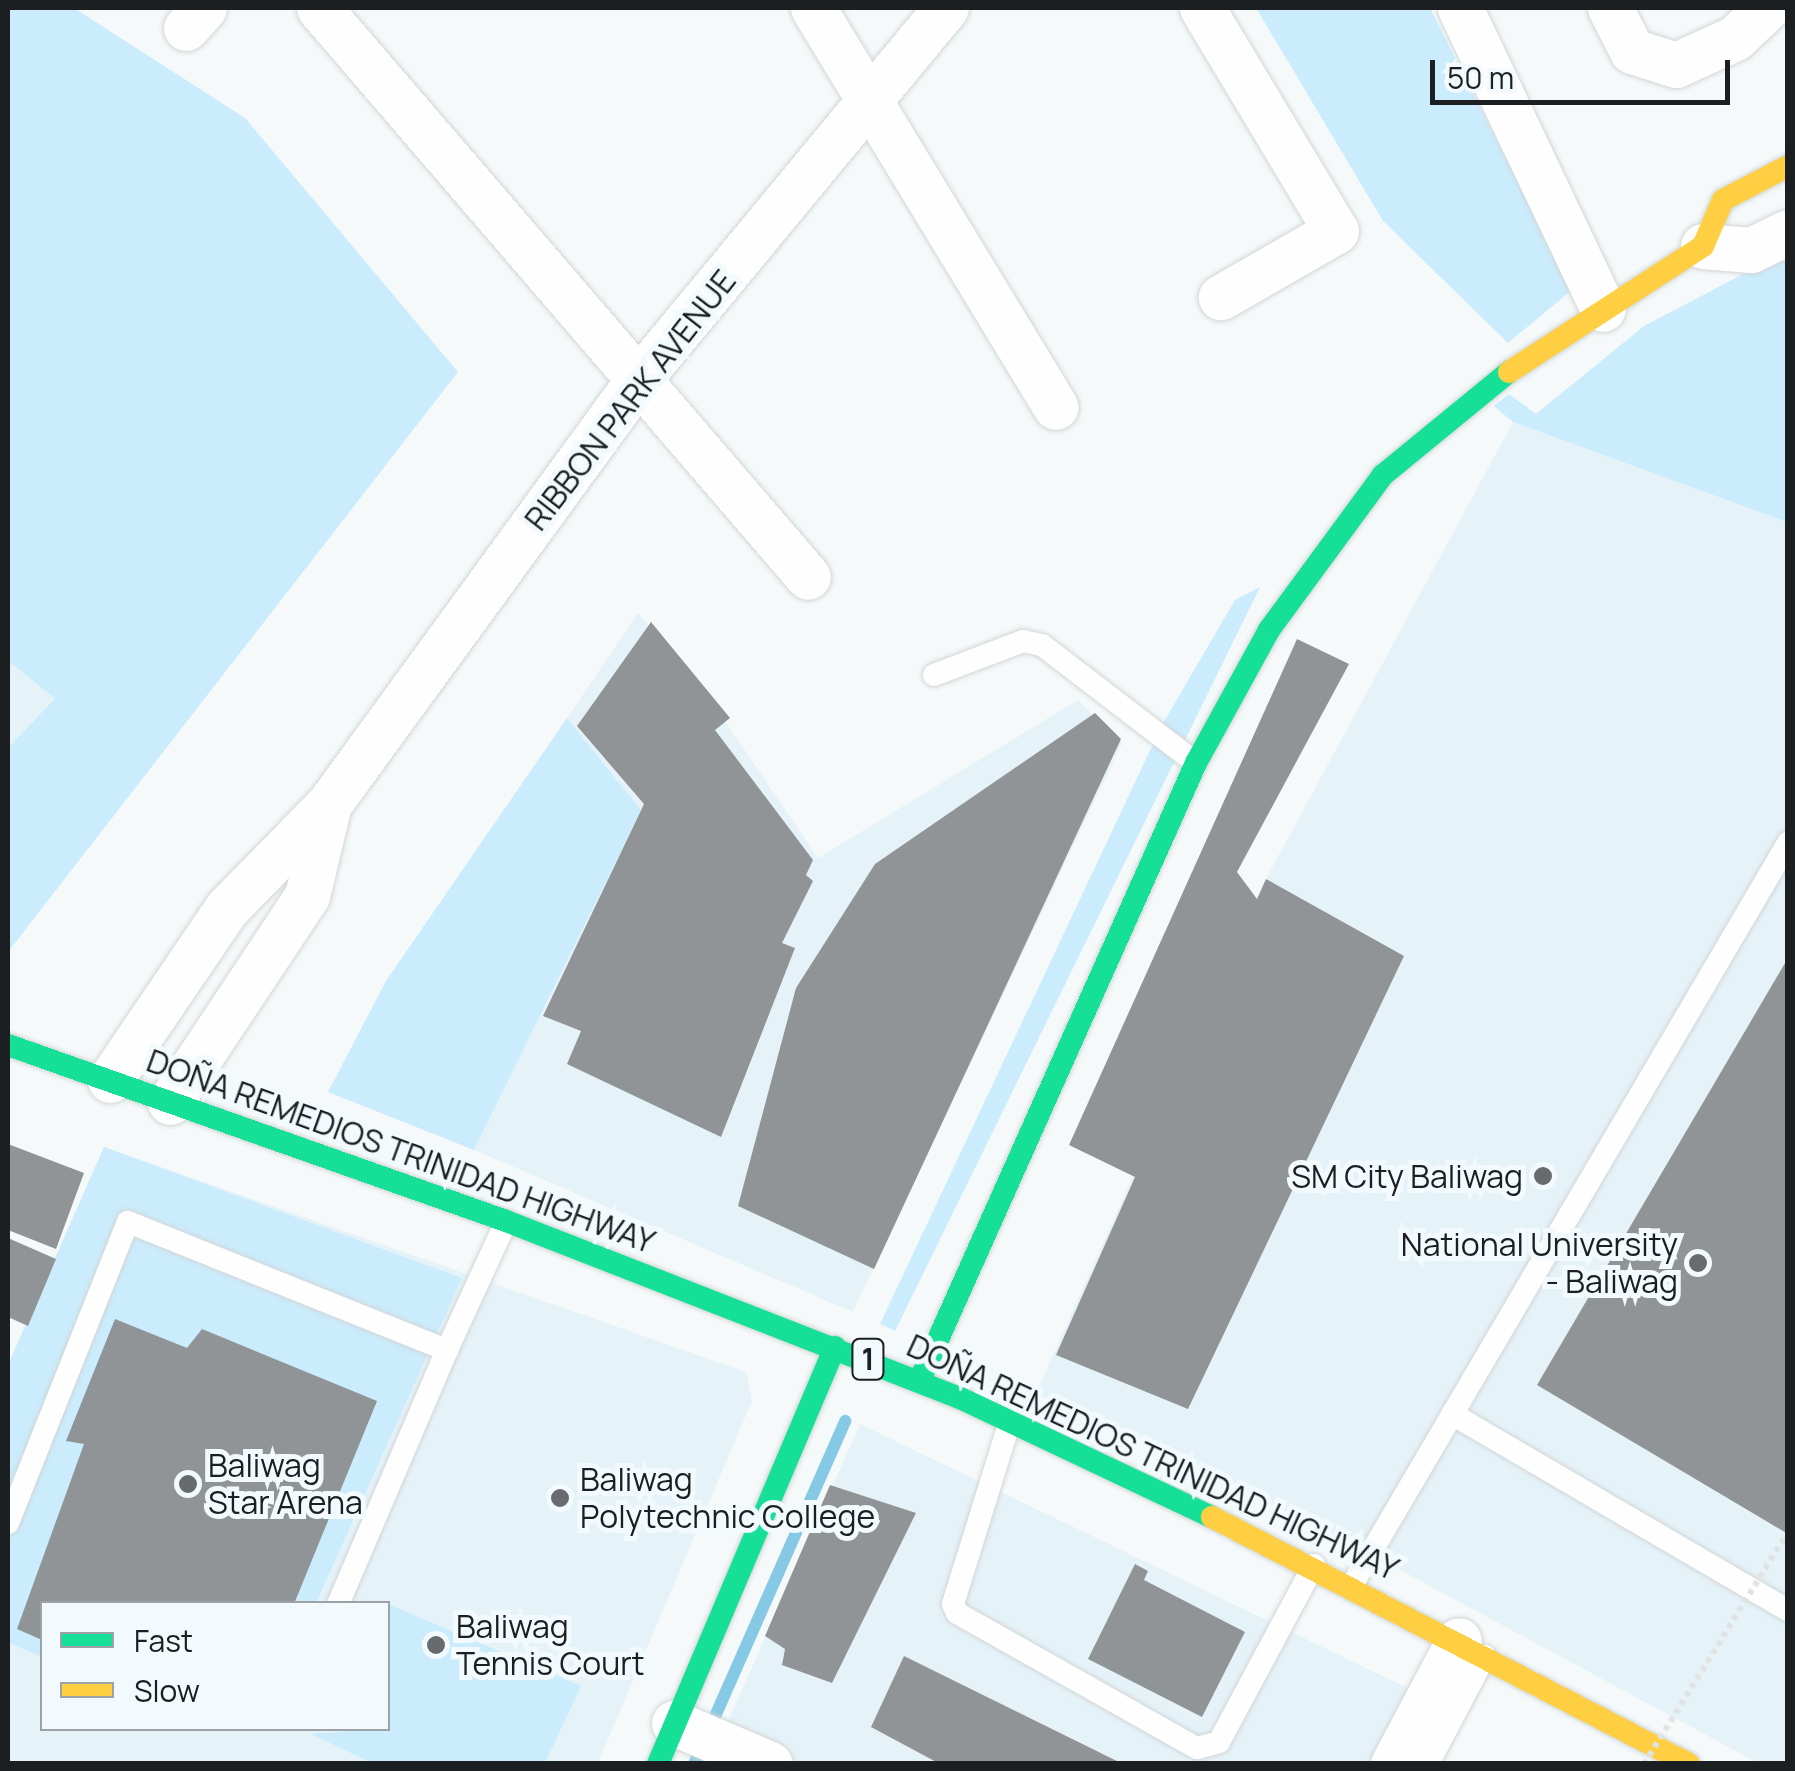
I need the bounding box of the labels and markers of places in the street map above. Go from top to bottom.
place label: SM City Baliwag [1291,1157,1523,1195]
marker: SM City Baliwag [1532,1165,1554,1187]
place label: National University - Baliwag [1401,1226,1678,1301]
marker: National University - Baliwag [1687,1252,1709,1274]
place label: Baliwag Star Arena [208,1447,363,1522]
place label: Baliwag Polytechnic College [580,1461,875,1536]
marker: Baliwag Star Arena [177,1473,199,1495]
marker: Baliwag Polytechnic College [549,1487,571,1509]
place label: Baliwag Tennis Court [456,1608,645,1683]
marker: Baliwag Tennis Court [425,1634,447,1656]

